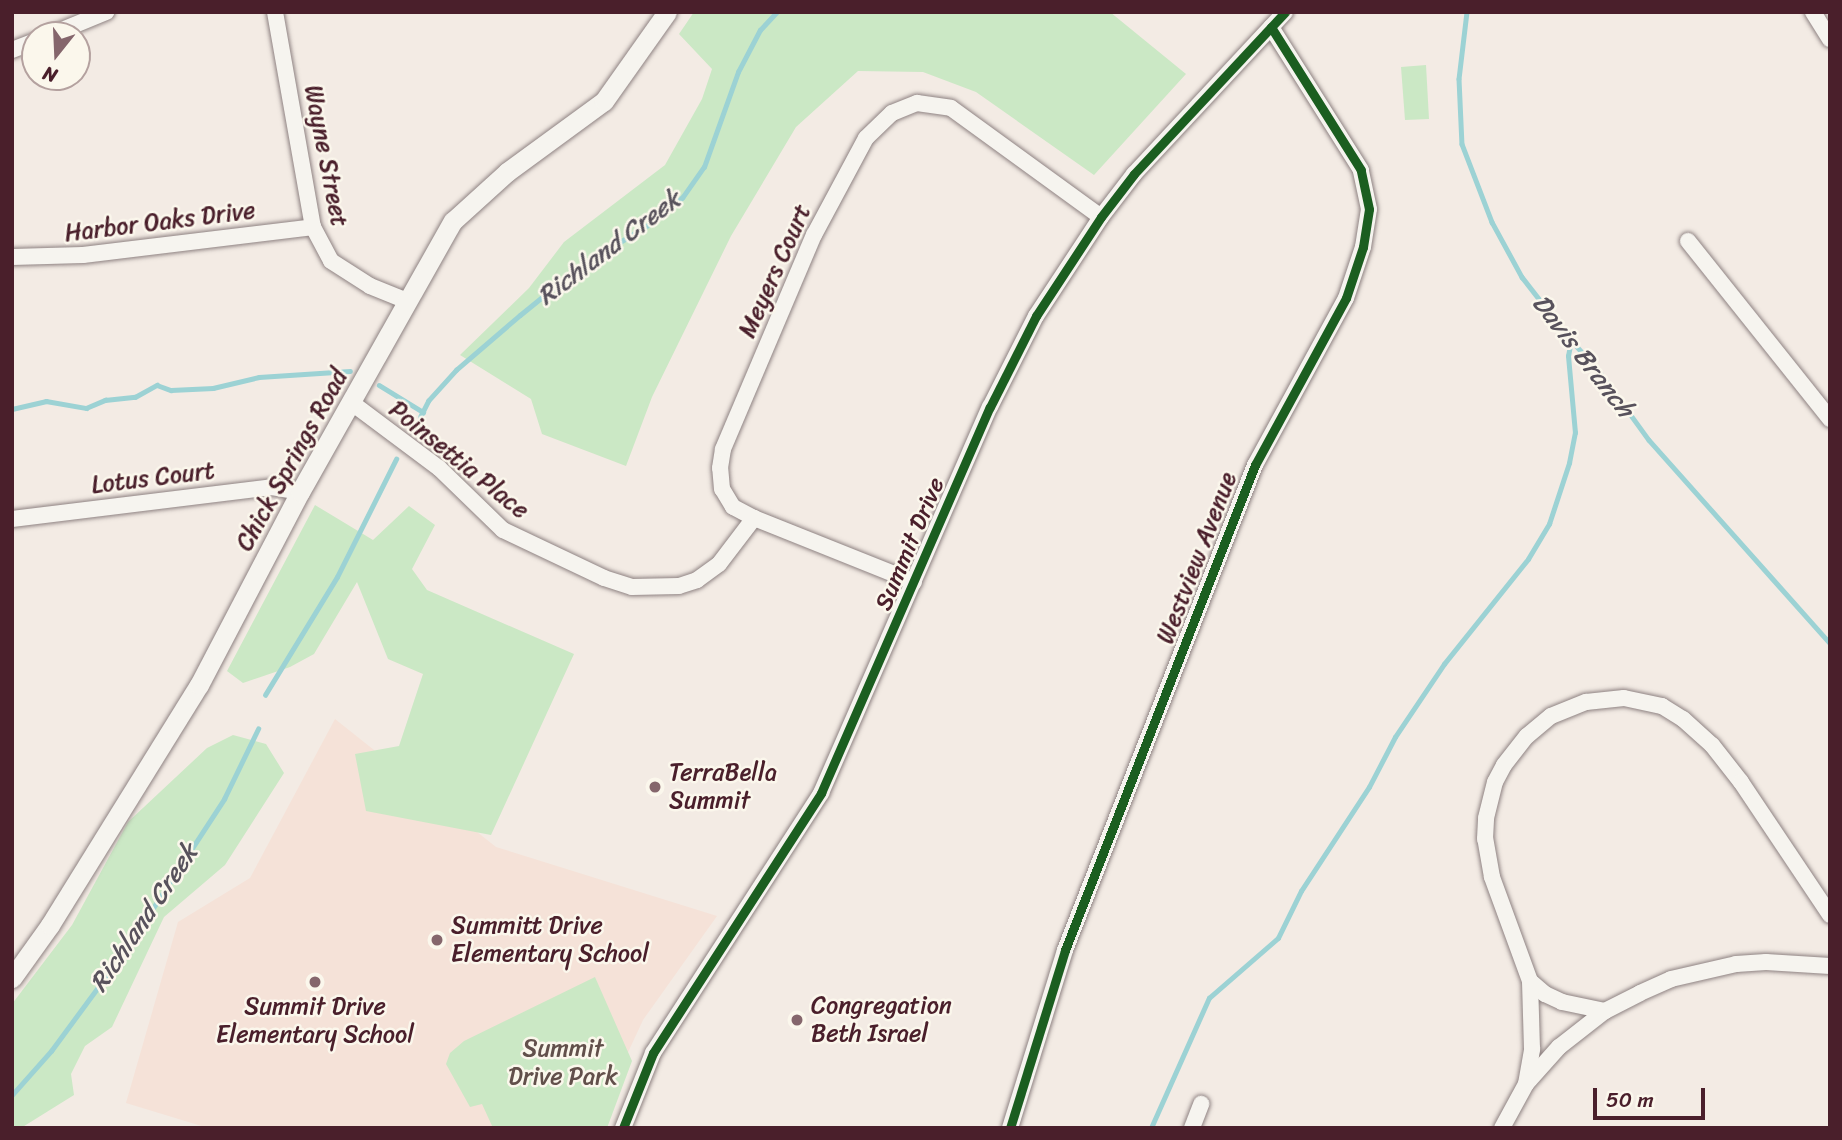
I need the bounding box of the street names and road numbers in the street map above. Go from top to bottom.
street label: Wayne Street [298,82,354,230]
street label: Harbor Oaks Drive [63,196,257,248]
street label: Meyers Court [733,200,817,342]
street label: Chick Springs Road [230,364,354,556]
street label: Poinsettia Place [383,395,535,525]
street label: Lotus Court [90,456,216,500]
street label: Westview Avenue [1151,468,1243,648]
street label: Summit Drive [869,473,951,615]

